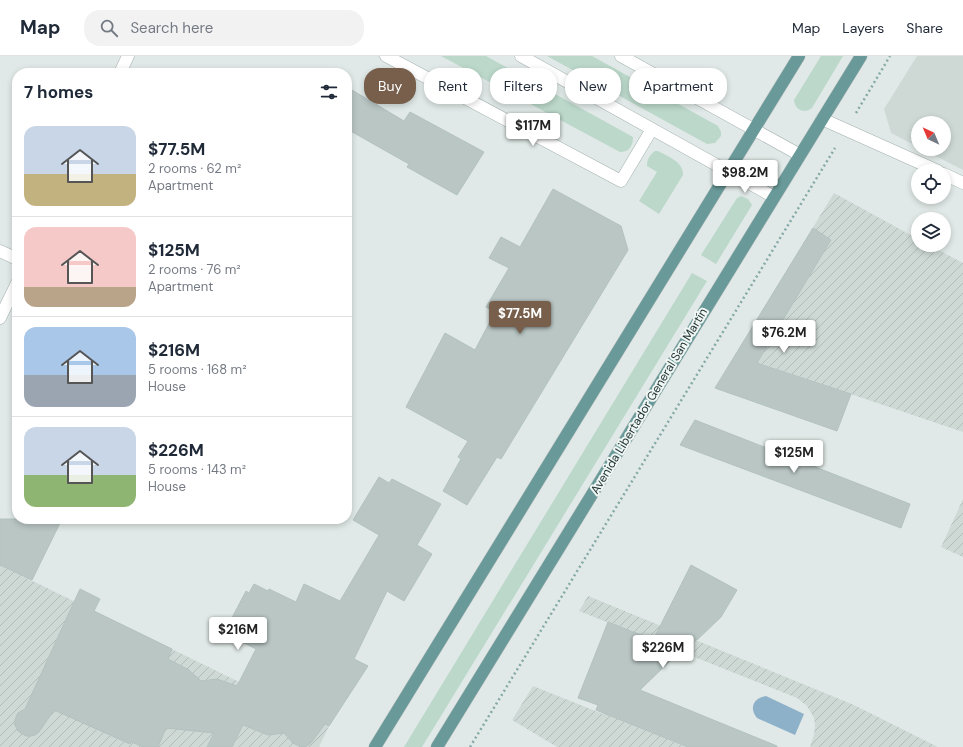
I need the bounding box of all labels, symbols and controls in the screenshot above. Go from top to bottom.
search box [84,10,364,46]
text: Map [20,15,60,40]
icon: search [98,17,120,39]
text: Search here [130,18,213,38]
text: Map [792,19,820,37]
text: Layers [842,19,884,37]
text: Share [906,19,943,37]
chip: Buy [364,68,416,104]
chip: Rent [424,68,482,104]
chip: Filters [490,68,557,104]
chip: New [565,68,621,104]
chip: Apartment [629,68,727,104]
text: 7 homes [24,81,93,103]
icon: filters [318,81,340,103]
pin: $117M [505,113,561,147]
north arrow [911,116,951,156]
map controls [911,116,951,252]
text: $117M [515,117,551,134]
text: $77.5M [148,138,205,160]
icon: home [56,142,104,190]
text: 2 rooms · 62 m² [148,160,241,177]
pin: $98.2M [712,160,778,194]
text: $98.2M [722,164,768,181]
button: locate [911,164,951,204]
text: Apartment [148,177,213,194]
button: layers [911,212,951,252]
text: $125M [148,239,200,261]
icon: home [56,243,104,291]
text: 2 rooms · 76 m² [148,261,241,278]
text: Apartment [148,278,213,295]
pin: $77.5M [487,301,553,335]
text: $77.5M [498,305,542,322]
street label: Avenida Libertador General San Martín [587,305,711,497]
pin: $76.2M [751,320,817,354]
text: $76.2M [762,324,806,341]
text: $216M [148,339,200,361]
icon: home [56,343,104,391]
text: 5 rooms · 168 m² [148,361,246,378]
text: House [148,378,186,395]
text: $226M [148,439,204,461]
pin: $125M [766,440,822,474]
icon: home [56,443,104,491]
text: $125M [774,444,814,461]
text: 5 rooms · 143 m² [148,461,246,478]
text: House [148,478,186,495]
pin: $216M [210,617,266,651]
text: $216M [218,621,258,638]
pin: $226M [635,635,691,669]
text: $226M [642,639,684,656]

